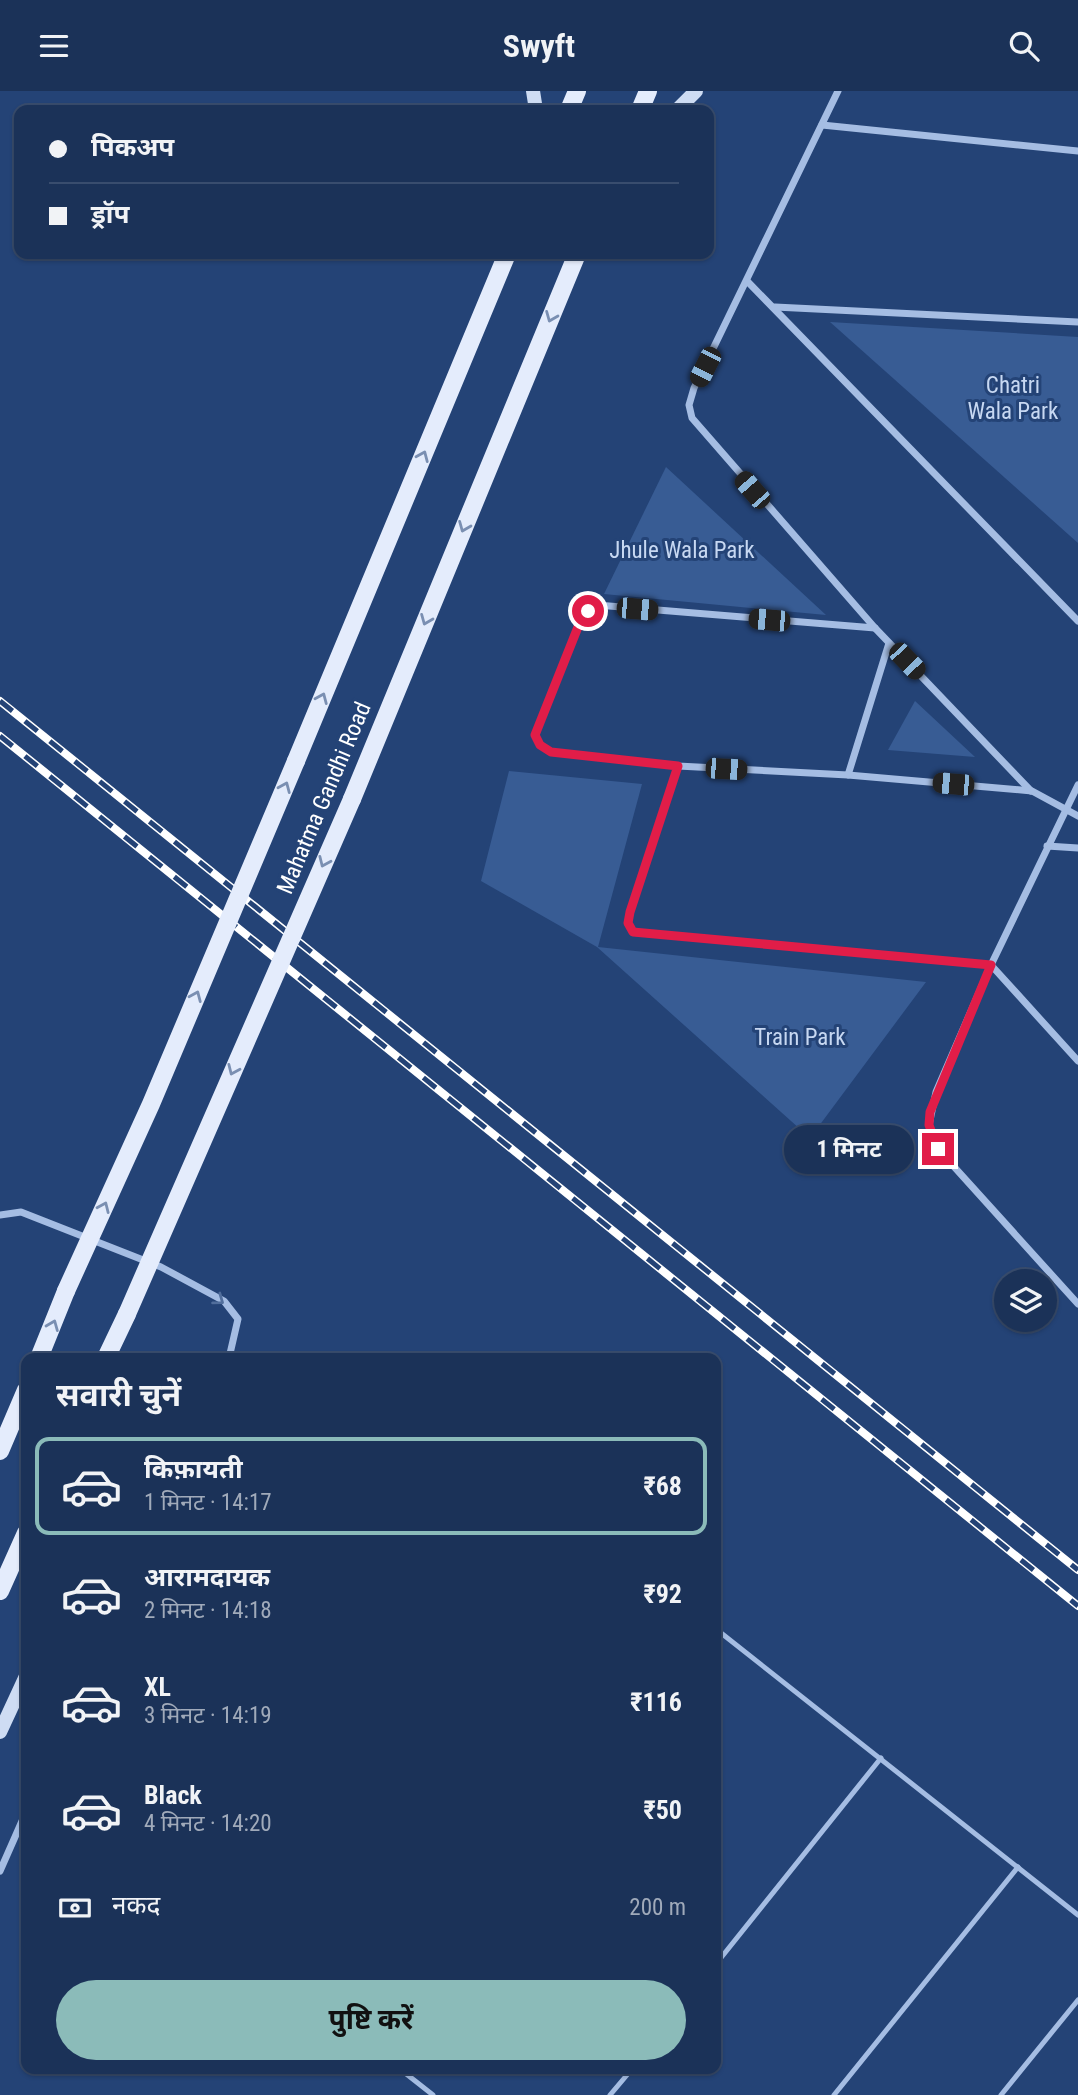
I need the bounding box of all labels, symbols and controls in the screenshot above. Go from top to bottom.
icon: menu [35,27,73,65]
text: Swyft [503,27,575,65]
icon: search [1005,27,1043,65]
text: पिकअप [91,132,174,162]
text: ड्रॉप [91,199,129,229]
one-way arrow [546,310,560,322]
car [687,344,724,390]
park label: Chatri Wala Park [968,372,1059,425]
one-way arrow [415,451,429,463]
car [731,467,774,513]
one-way arrow [458,520,472,532]
park label: Jhule Wala Park [609,537,755,564]
route start [572,595,604,627]
car [616,597,659,621]
car [748,608,791,632]
one-way arrow [420,612,434,625]
car [885,639,930,683]
one-way arrow [314,693,328,706]
street label: Mahatma Gandhi Road [271,698,377,898]
car [705,757,748,781]
car [932,772,975,796]
one-way arrow [277,782,291,794]
one-way arrow [318,855,332,867]
one-way arrow [188,991,202,1004]
park label: Train Park [754,1024,846,1051]
one-way arrow [227,1063,241,1076]
callout: 1 मिनट [784,1125,914,1173]
route end [922,1133,954,1165]
text: 1 मिनट [816,1136,882,1163]
one-way arrow [96,1201,110,1214]
map controls [994,1269,1057,1332]
button: layers [994,1269,1057,1332]
one-way arrow [211,1292,224,1304]
one-way arrow [44,1319,58,1331]
text: सवारी चुनें [56,1376,181,1414]
text: किफ़ायती [144,1454,243,1484]
icon: car [60,1455,123,1518]
text: ₹68 [643,1471,682,1501]
text: 1 मिनट · 14:17 [144,1489,272,1516]
text: आरामदायक [144,1562,270,1592]
icon: car [60,1563,123,1626]
text: ₹92 [643,1579,682,1609]
text: 2 मिनट · 14:18 [144,1597,272,1624]
icon: car [60,1671,123,1734]
text: XL [144,1672,171,1702]
text: ₹116 [630,1687,682,1717]
text: 3 मिनट · 14:19 [144,1702,272,1729]
icon: car [60,1779,123,1842]
text: Black [144,1780,202,1810]
text: ₹50 [643,1795,682,1825]
text: 4 मिनट · 14:20 [144,1810,272,1837]
icon: cash [56,1889,94,1927]
text: नकद [112,1890,160,1920]
text: 200 m [629,1894,686,1921]
button: पुष्टि करें [56,1980,686,2060]

